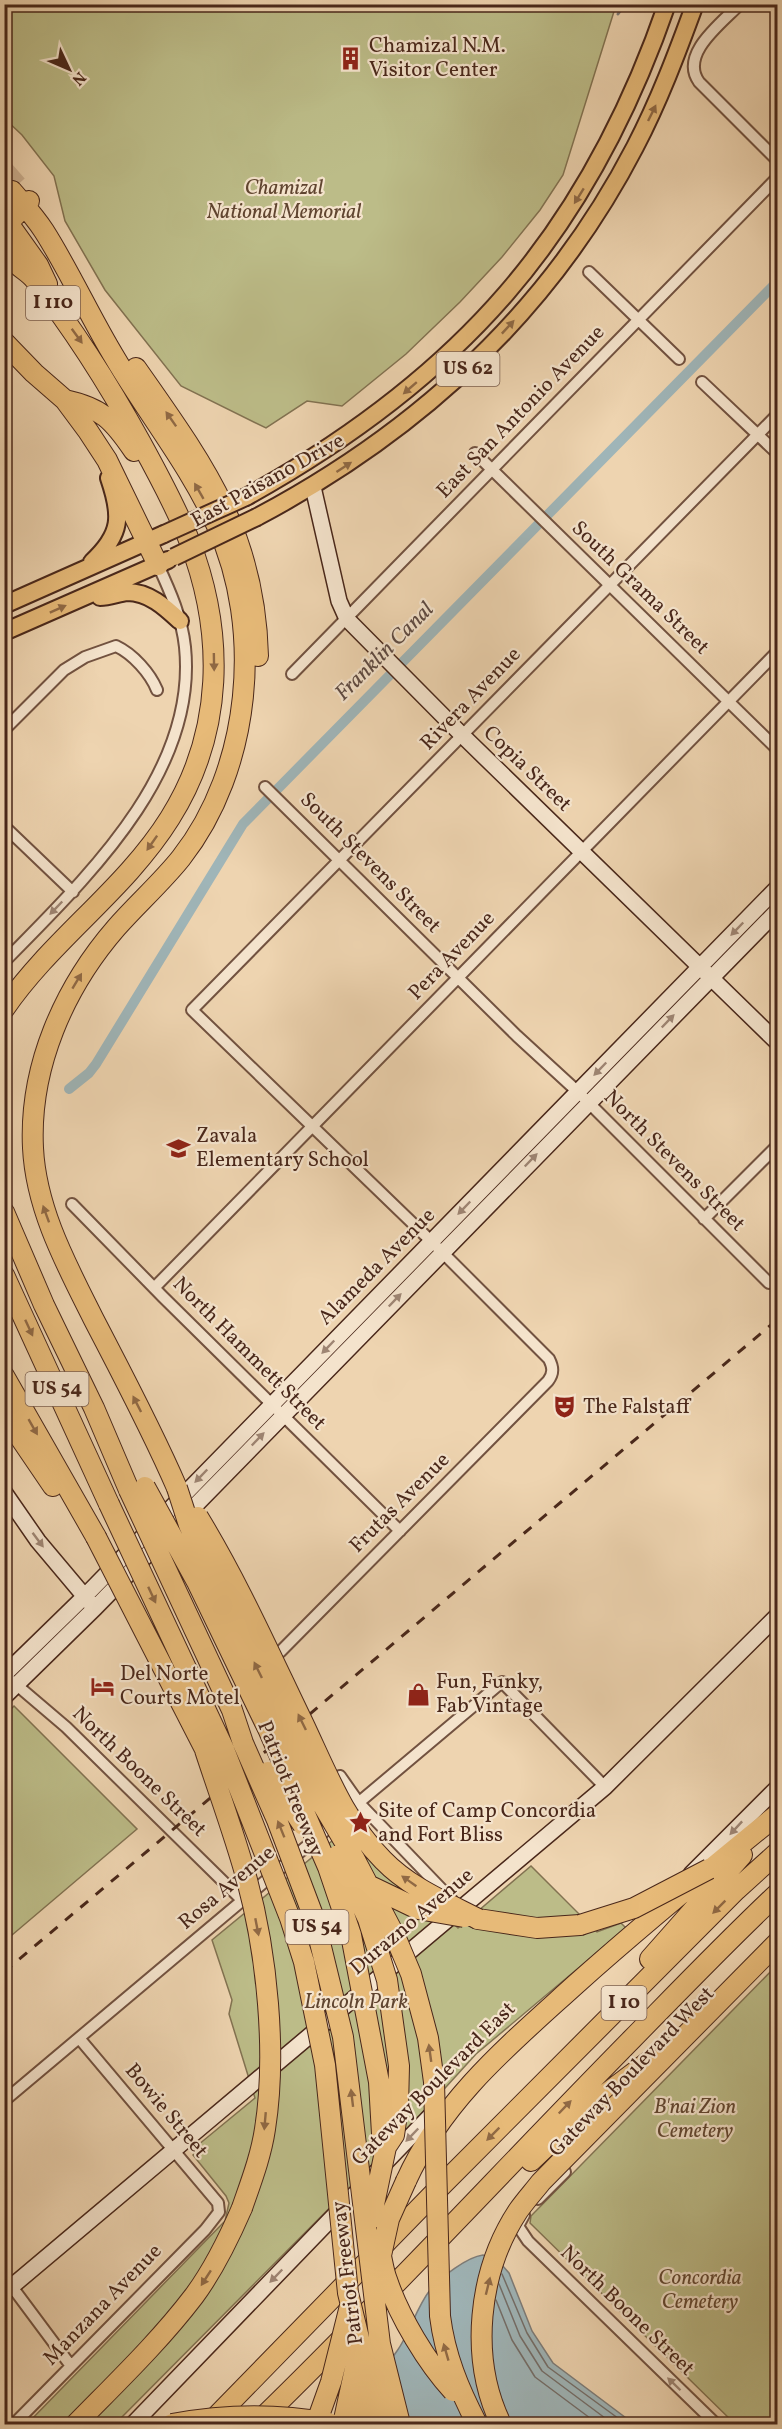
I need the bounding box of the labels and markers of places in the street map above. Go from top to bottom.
place label: Chamizal N.M. Visitor Center [369,32,506,85]
building icon: Chamizal N.M. Visitor Center [338,45,364,71]
place label: Zavala Elementary School [196,1122,369,1175]
school or university icon: Zavala Elementary School [165,1135,191,1161]
place label: The Falstaff [583,1393,692,1422]
theatre icon: The Falstaff [552,1394,578,1420]
place label: Del Norte Courts Motel [120,1660,240,1713]
place label: Fun, Funky, Fab Vintage [436,1668,543,1721]
hotel icon: Del Norte Courts Motel [89,1673,115,1699]
shop icon: Fun, Funky, Fab Vintage [405,1681,431,1707]
place label: Site of Camp Concordia and Fort Bliss [378,1797,596,1850]
place icon: Site of Camp Concordia and Fort Bliss [347,1810,373,1836]

